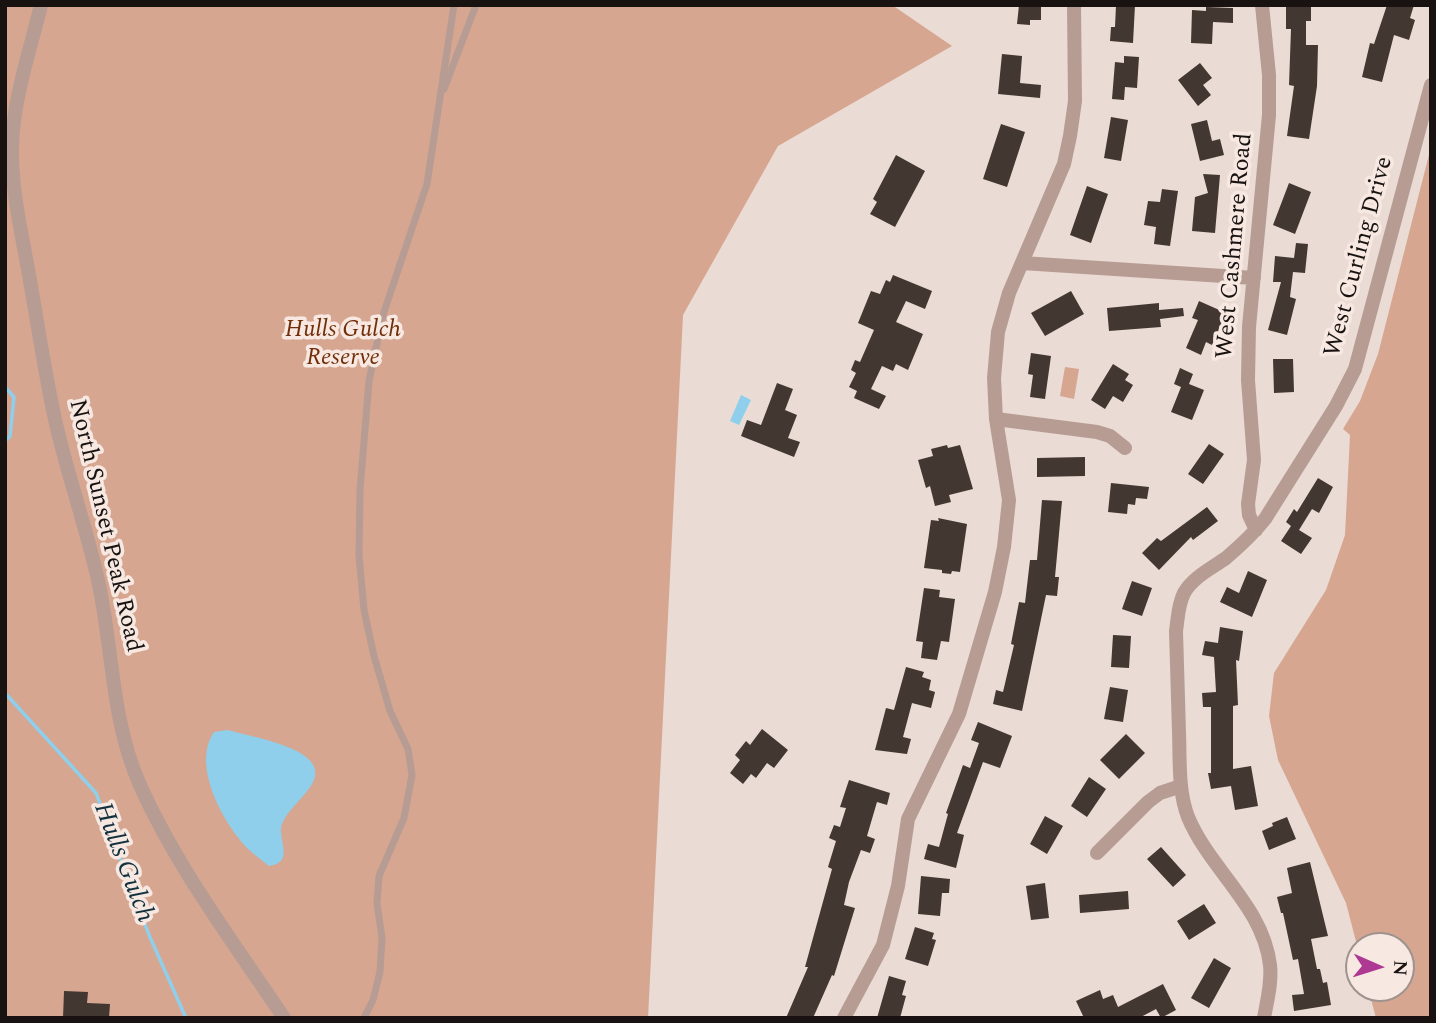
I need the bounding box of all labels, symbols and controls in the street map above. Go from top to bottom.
street label: West Cashmere Road [1212,132,1260,360]
street label: West Curling Drive [1319,154,1401,360]
park label: Hulls Gulch Reserve [285,317,401,373]
street label: North Sunset Peak Road [61,397,147,655]
water label: Hulls Gulch [85,799,159,927]
north arrow [1345,932,1415,1002]
text: N [1385,960,1414,977]

